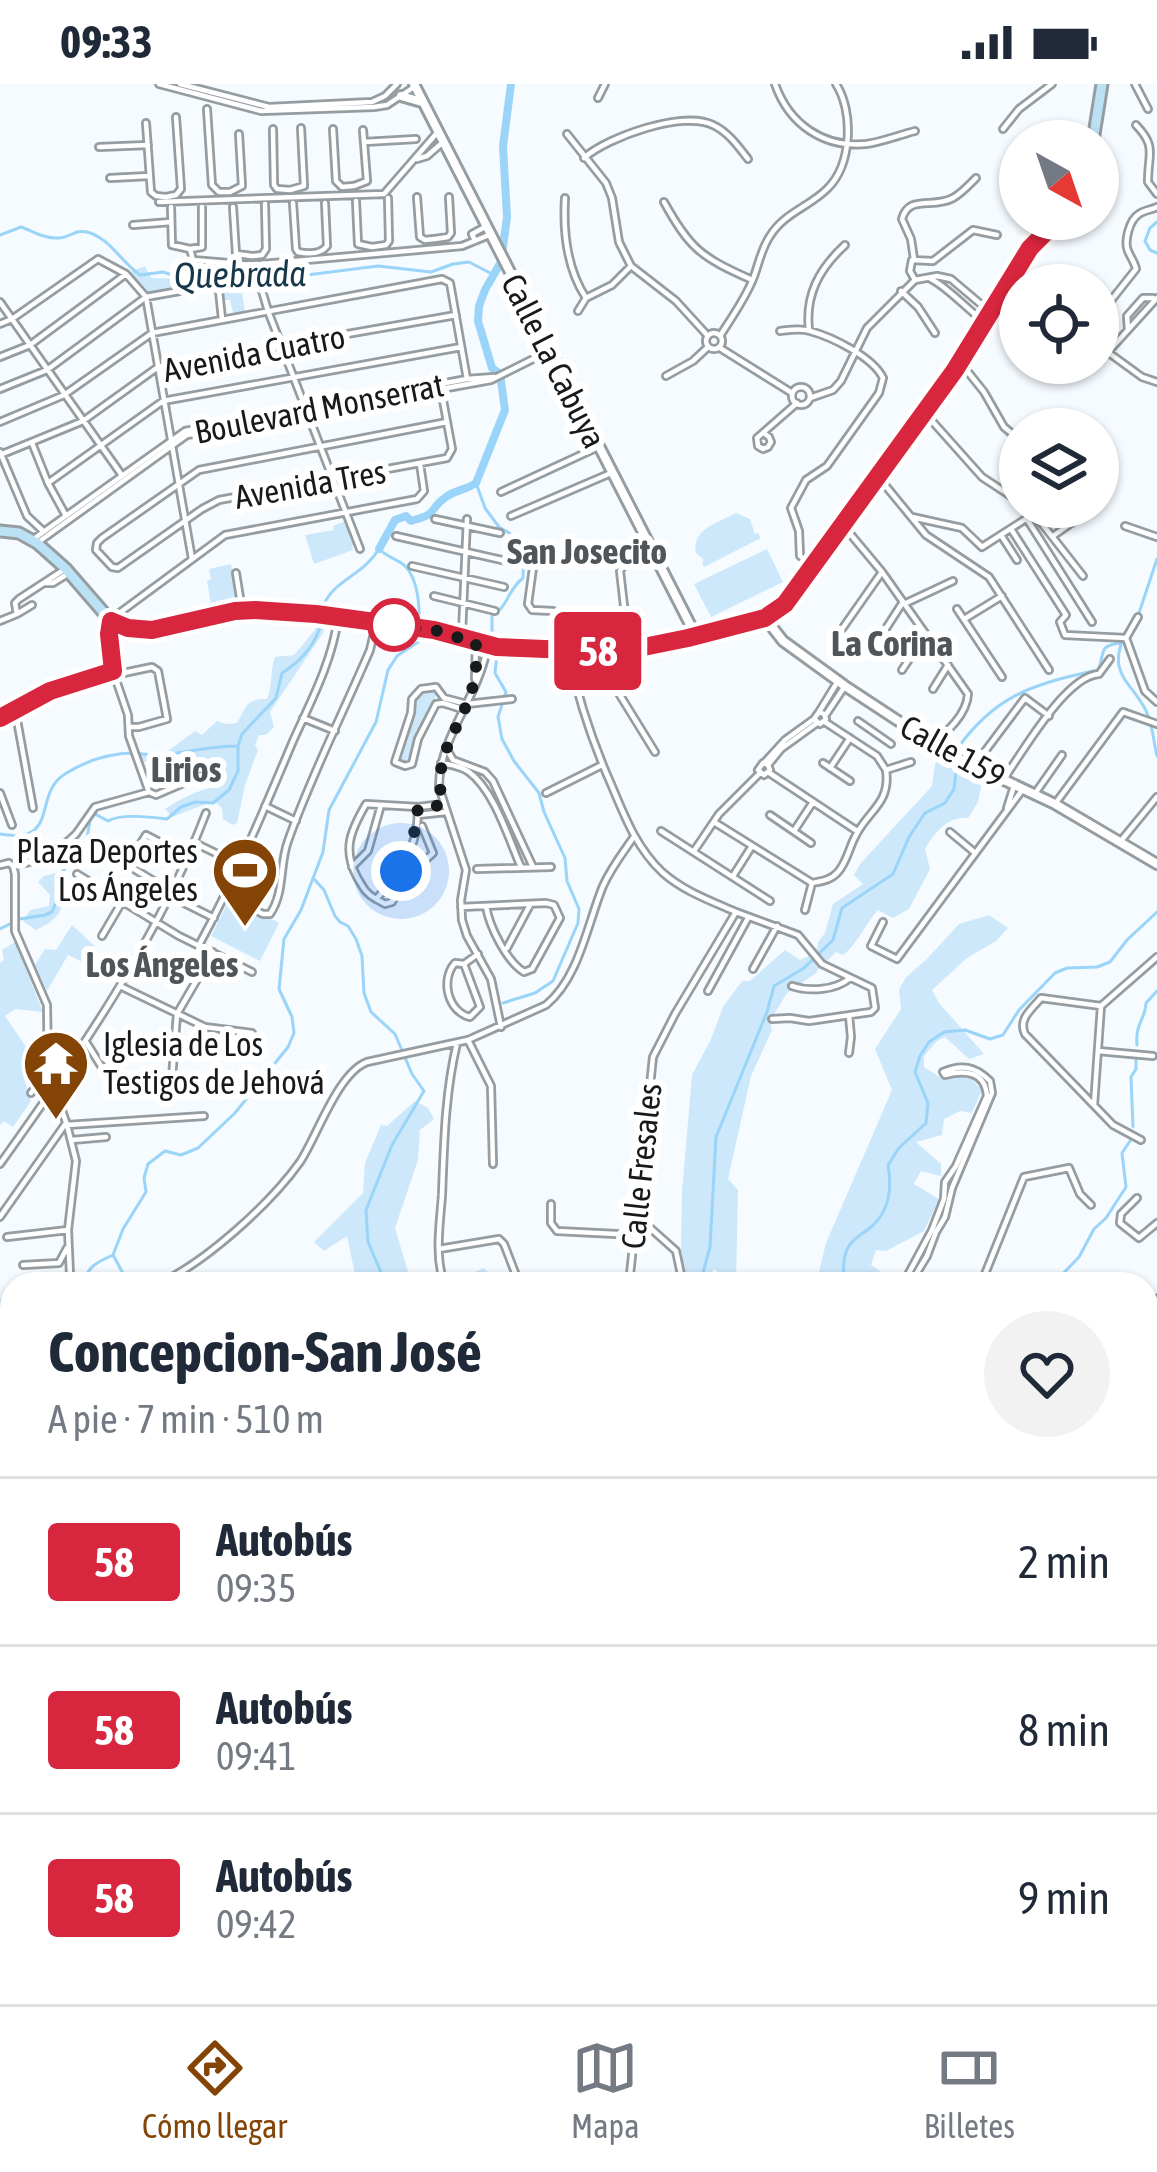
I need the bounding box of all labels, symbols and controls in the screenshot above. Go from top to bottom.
text: 09:33 [60,16,153,68]
north arrow [999,120,1119,240]
map controls [999,120,1119,528]
water label: Quebrada [174,252,307,296]
button: locate [999,264,1119,384]
street label: Calle La Cabuya [494,268,614,454]
street label: Avenida Cuatro [160,317,348,389]
street label: Boulevard Monserrat [191,365,447,451]
button: layers [999,408,1119,528]
street label: Avenida Tres [232,452,388,516]
district label: San Josecito [507,530,667,572]
unlabelled marker [369,600,419,650]
line badge: 58 [544,612,652,690]
district label: La Corina [831,622,953,664]
text: 58 [578,627,618,675]
street label: Calle 159 [894,707,1012,795]
district label: Lirios [151,748,222,790]
place label: Plaza Deportes Los Ángeles [16,832,198,908]
sports icon: Plaza Deportes Los Ángeles [210,835,280,929]
your location [371,841,431,901]
district label: Los Ángeles [86,943,239,985]
place label: Iglesia de Los Testigos de Jehová [103,1025,325,1101]
temple icon: Iglesia de Los Testigos de Jehová [21,1028,91,1122]
street label: Calle Fresales [613,1081,669,1251]
button: heart [984,1311,1110,1437]
text: Concepcion-San José [48,1319,482,1384]
text: A pie · 7 min · 510 m [48,1397,324,1441]
text: Autobús [216,1514,352,1566]
text: 2 min [1018,1536,1110,1588]
text: 58 [94,1538,134,1586]
text: 09:35 [216,1566,296,1610]
text: Autobús [216,1682,352,1734]
text: 8 min [1018,1704,1110,1756]
text: 58 [94,1706,134,1754]
text: 09:41 [216,1734,296,1778]
text: Autobús [216,1850,352,1902]
text: 9 min [1018,1872,1110,1924]
text: 58 [94,1874,134,1922]
text: 09:42 [216,1902,296,1946]
tab: Cómo llegar [142,2035,287,2145]
tab: Mapa [571,2035,640,2145]
tab: Billetes [924,2035,1015,2145]

